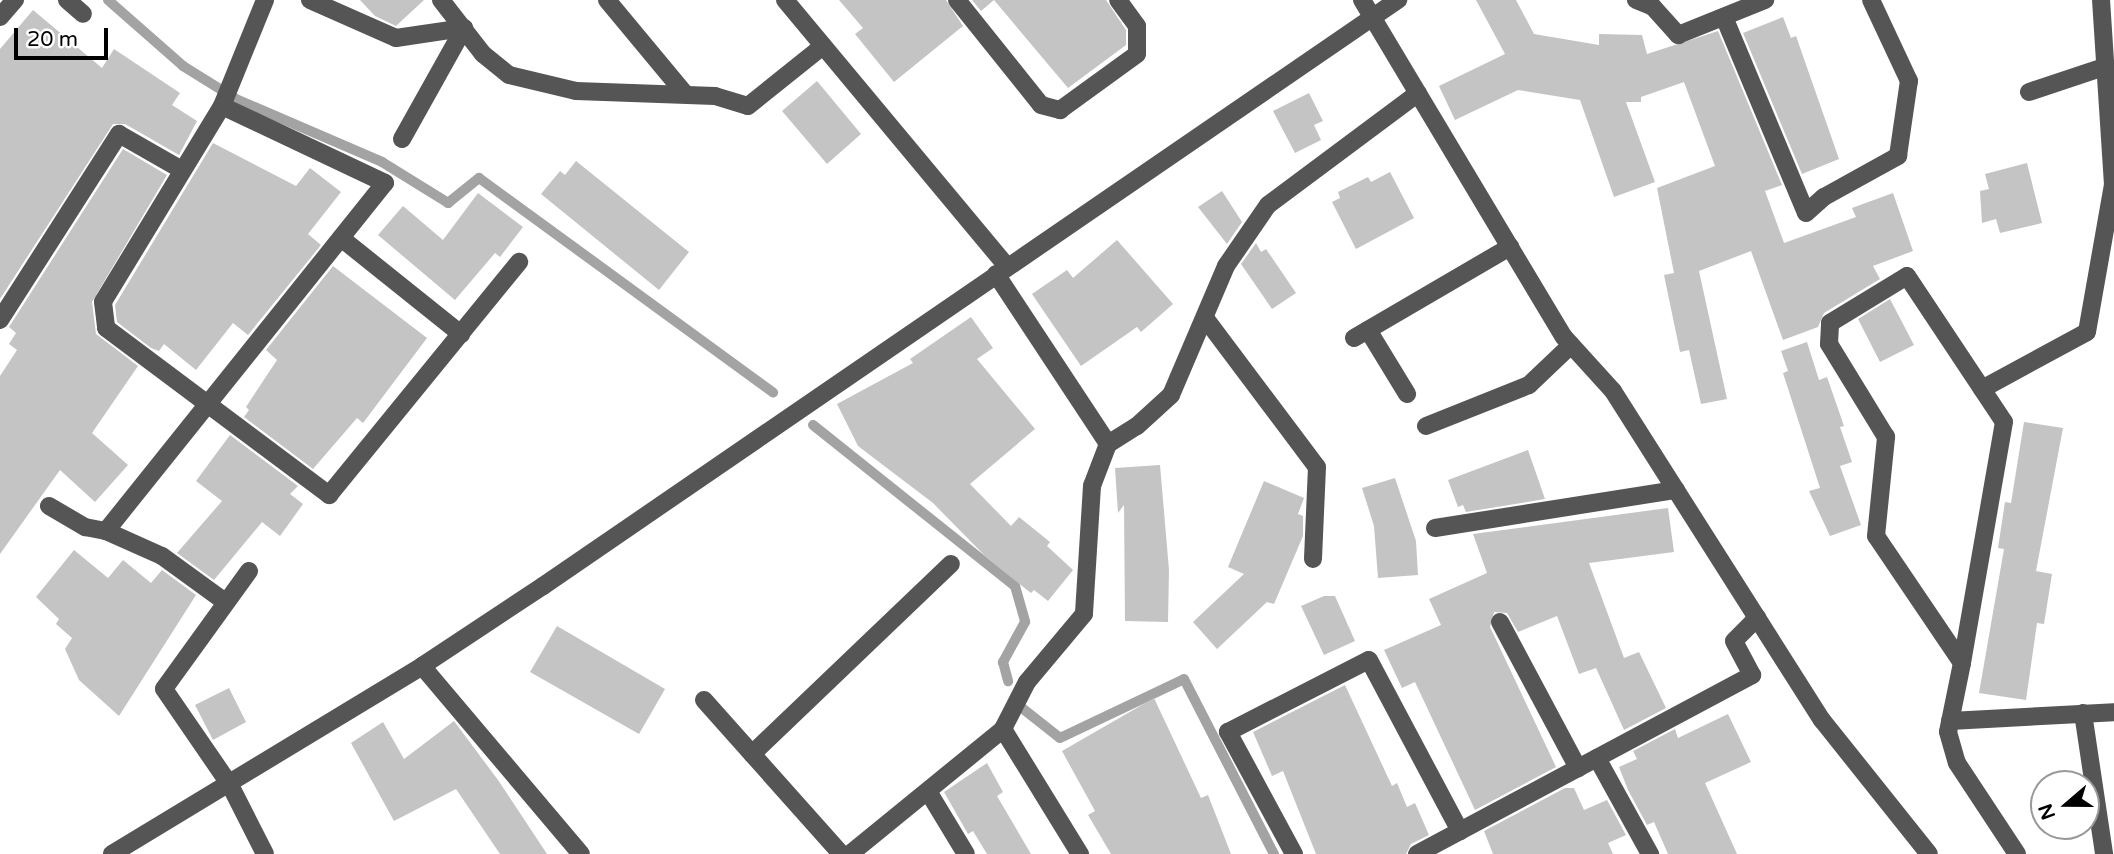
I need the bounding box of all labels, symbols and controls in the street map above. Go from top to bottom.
scale bar [18,14,112,58]
text: 20 m [27,27,78,52]
north arrow [2030,770,2100,840]
text: N [2034,801,2060,822]

